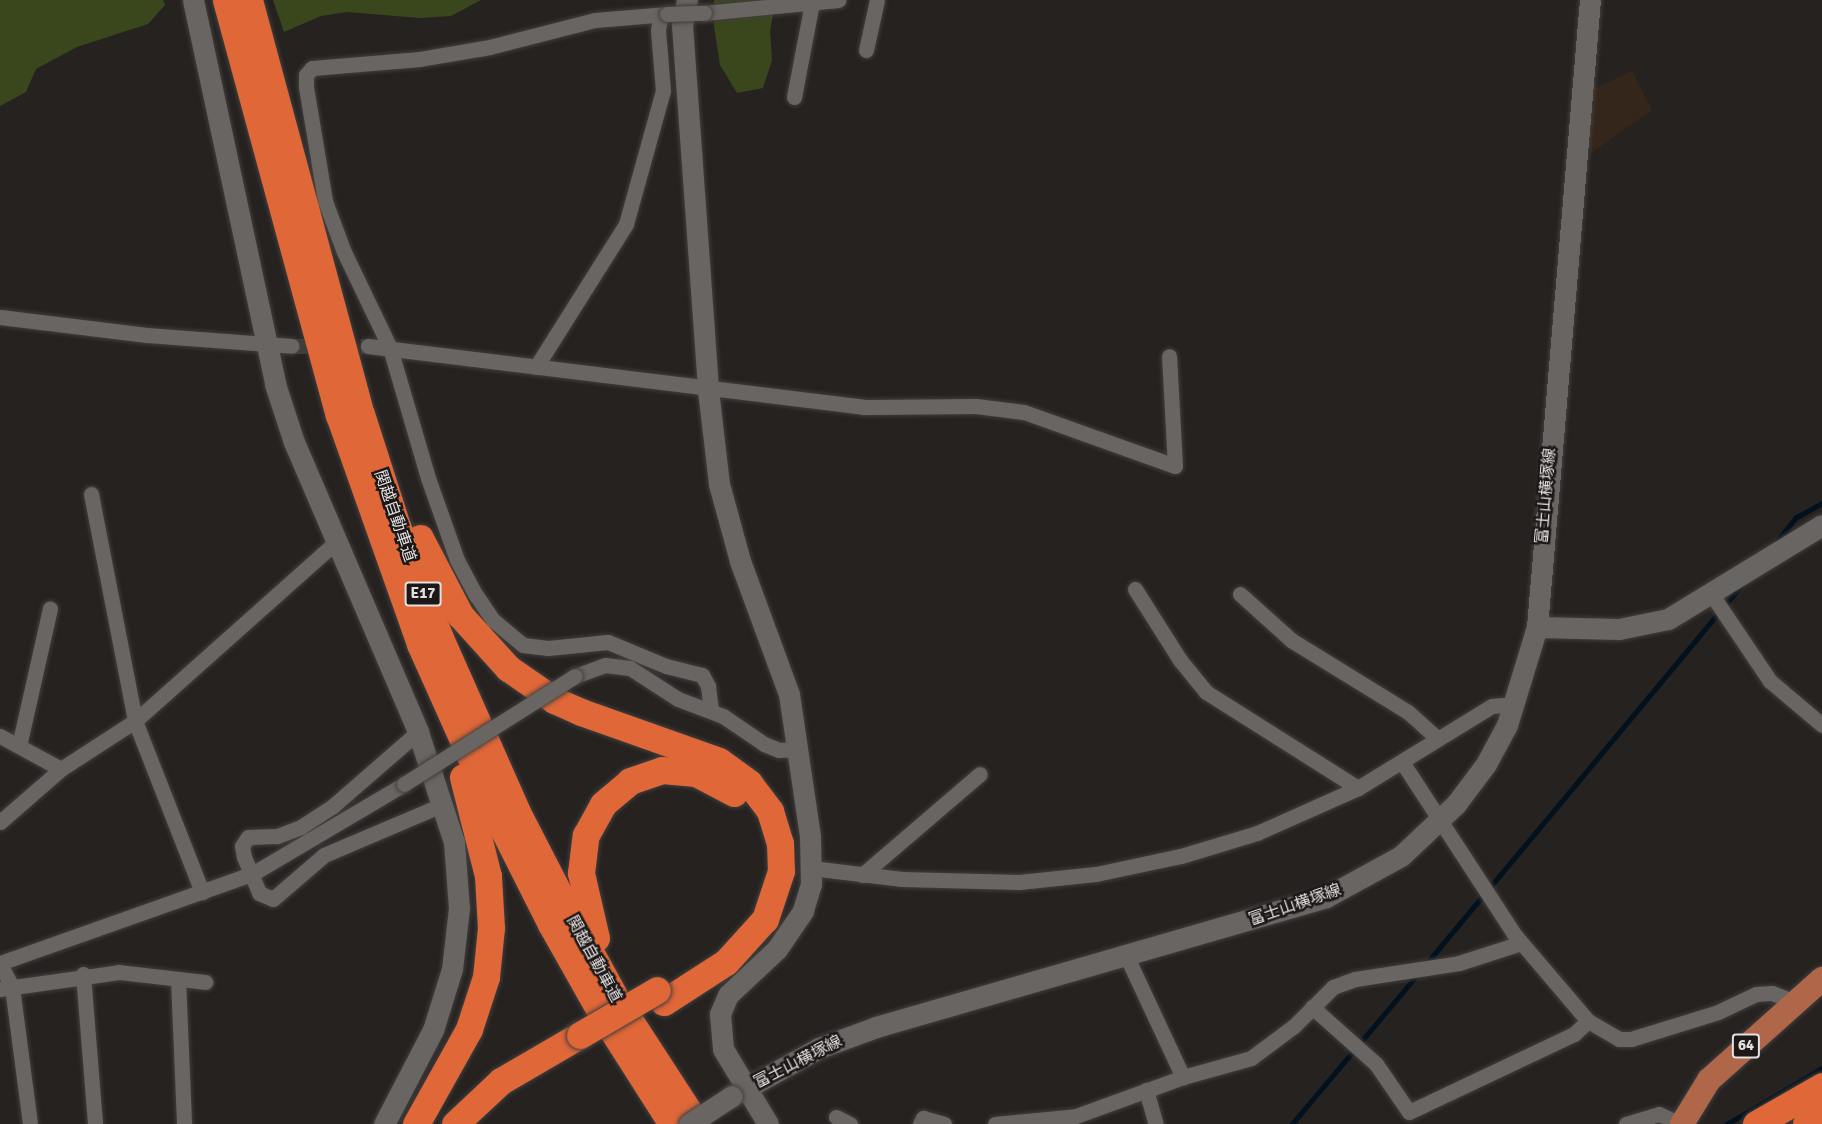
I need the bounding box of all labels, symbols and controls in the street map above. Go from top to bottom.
street label: 富士山横塚線 [1532,447,1560,545]
street label: 関越自動車道 [370,467,420,565]
road number: E17 [404,582,442,606]
street label: 富士山横塚線 [1246,880,1344,930]
street label: 関越自動車道 [562,912,626,1006]
street label: 富士山横塚線 [751,1032,845,1092]
road number: 64 [1731,1034,1761,1058]

